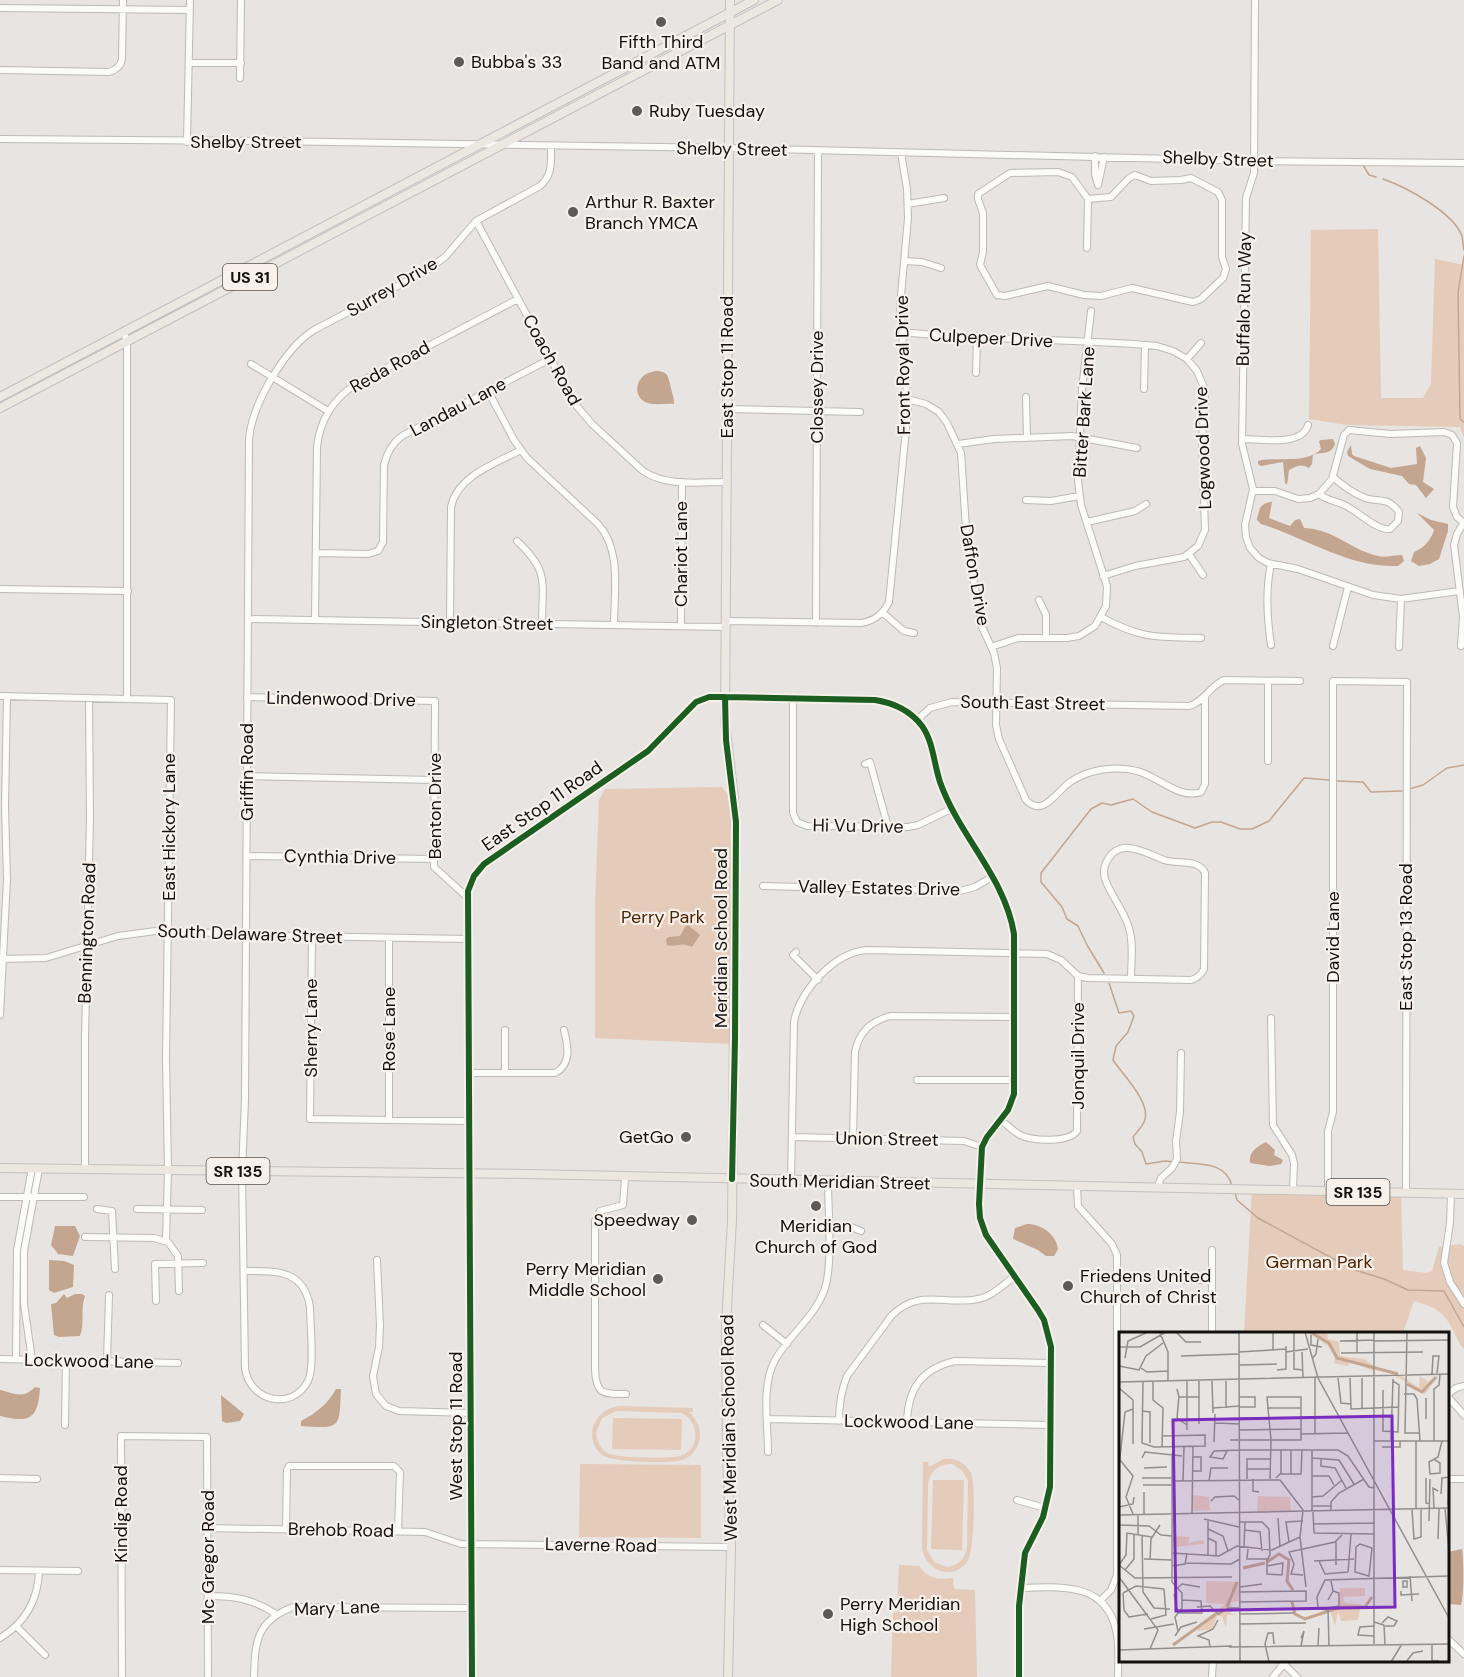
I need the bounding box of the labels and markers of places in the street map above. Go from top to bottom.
marker: Fifth Third Band and ATM [654,15,668,29]
place label: Fifth Third Band and ATM [601,30,721,75]
place label: Bubba's 33 [471,50,562,74]
marker: Bubba's 33 [452,55,466,69]
place label: Ruby Tuesday [649,99,765,123]
marker: Ruby Tuesday [630,104,644,118]
place label: Arthur R. Baxter Branch YMCA [585,190,715,235]
marker: Arthur R. Baxter Branch YMCA [566,205,580,219]
place label: GetGo [619,1125,674,1149]
marker: GetGo [679,1130,693,1144]
marker: Meridian Church of God [809,1199,823,1213]
place label: Speedway [594,1208,680,1232]
marker: Speedway [685,1213,699,1227]
place label: Meridian Church of God [755,1214,877,1259]
place label: Perry Meridian Middle School [526,1257,646,1302]
place label: Friedens United Church of Christ [1080,1264,1217,1309]
marker: Perry Meridian Middle School [651,1272,665,1286]
marker: Friedens United Church of Christ [1061,1279,1075,1293]
place label: Perry Meridian High School [840,1592,960,1637]
marker: Perry Meridian High School [821,1607,835,1621]

